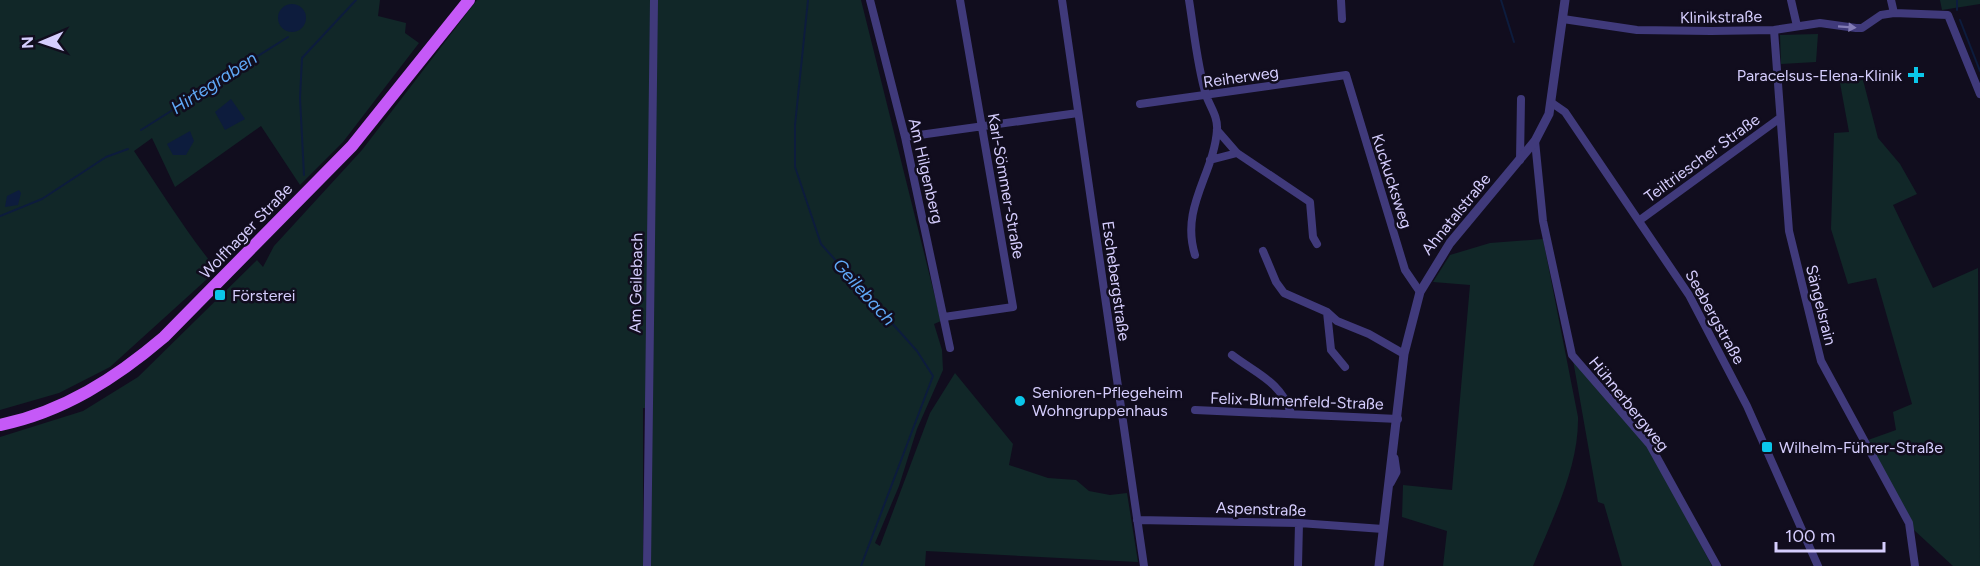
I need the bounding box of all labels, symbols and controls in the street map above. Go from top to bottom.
street label: Klinikstraße [1680,7,1763,27]
north arrow [12,12,72,72]
one-way arrow [1838,23,1857,32]
text: N [18,36,37,49]
water label: Hirtegraben [167,47,261,119]
street label: Reiherweg [1202,62,1280,92]
place label: Paracelsus-Elena-Klinik [1737,66,1902,85]
marker: Paracelsus-Elena-Klinik [1907,66,1925,84]
street label: Teiltriescher Straße [1641,110,1764,206]
street label: Karl-Sömmer-Straße [984,112,1028,261]
street label: Am Hilgenberg [905,116,947,226]
street label: Kuckucksweg [1368,131,1416,231]
street label: Ahnatalstraße [1417,169,1495,259]
street label: Wolfhager Straße [196,179,296,283]
street label: Eschebergstraße [1098,220,1134,342]
street label: Am Geilebach [626,233,646,333]
water label: Geilebach [828,254,900,330]
street label: Sängelsrain [1802,263,1840,347]
street label: Seebergstraße [1681,266,1749,368]
place label: Försterei [232,286,295,305]
marker: Försterei [213,288,227,302]
street label: Hühnerbergweg [1585,353,1673,455]
place label: Senioren-Pflegeheim Wohngruppenhaus [1032,383,1183,420]
street label: Felix-Blumenfeld-Straße [1210,388,1384,414]
marker: Senioren-Pflegeheim Wohngruppenhaus [1013,394,1027,408]
place label: Wilhelm-Führer-Straße [1779,438,1943,457]
marker: Wilhelm-Führer-Straße [1760,440,1774,454]
street label: Aspenstraße [1216,498,1307,520]
scale bar [1776,515,1884,553]
text: 100 m [1785,525,1835,547]

